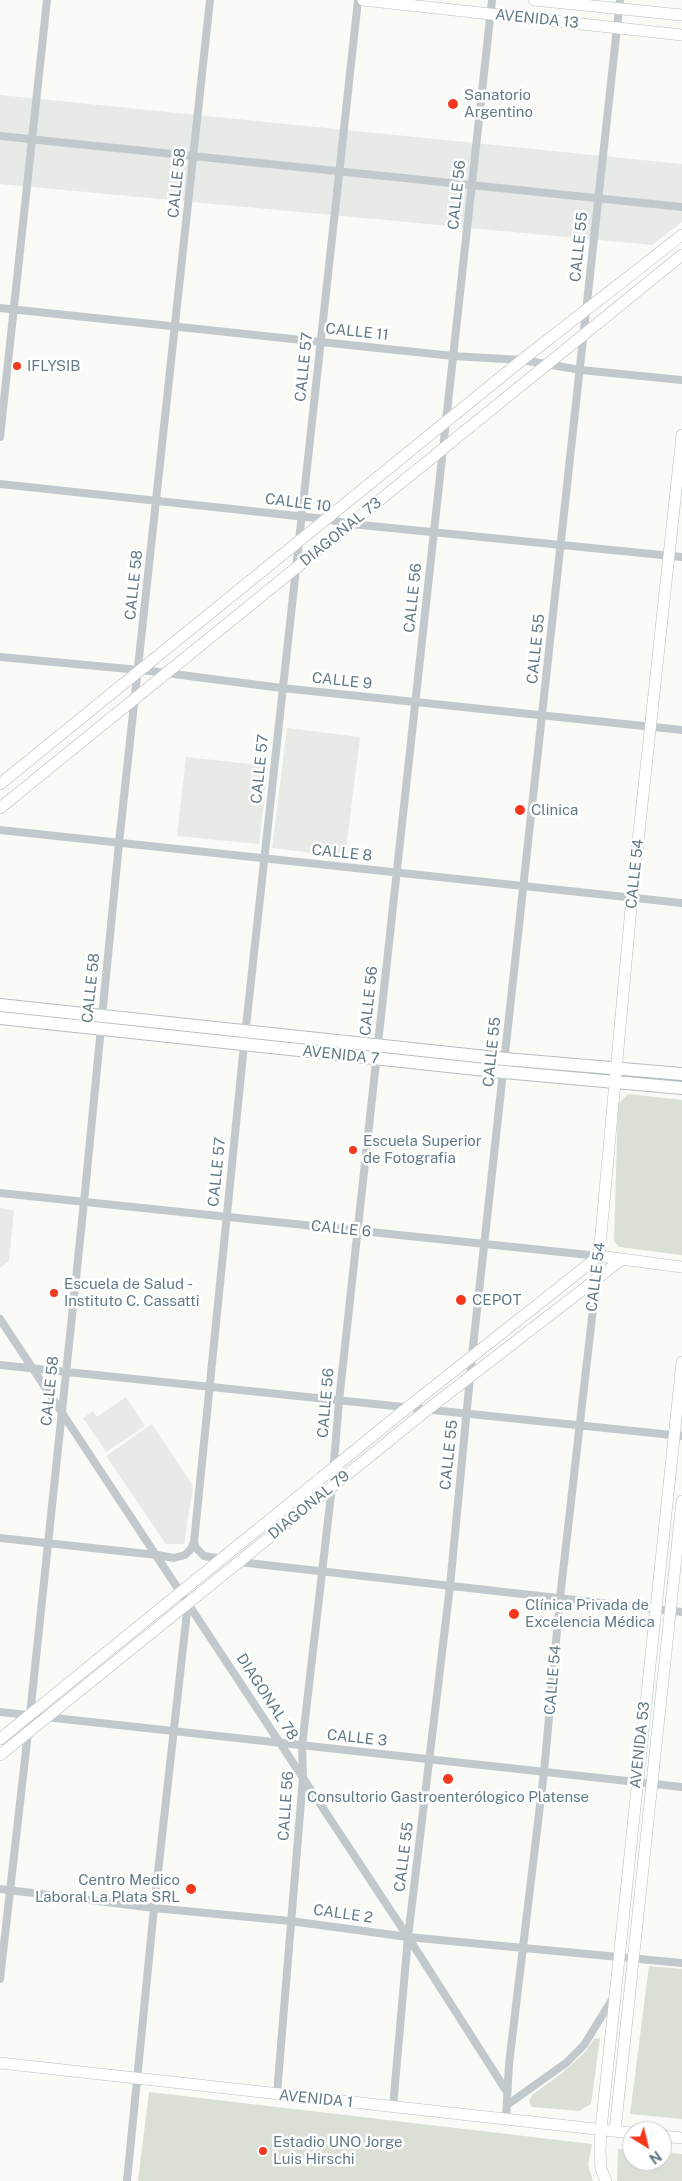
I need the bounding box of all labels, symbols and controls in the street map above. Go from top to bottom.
street label: AVENIDA 13 [494,6,580,32]
place label: Sanatorio Argentino [464,86,533,121]
marker: Sanatorio Argentino [446,97,460,111]
street label: CALLE 58 [164,147,190,219]
street label: CALLE 56 [444,159,470,231]
street label: CALLE 55 [566,211,592,283]
street label: CALLE 11 [325,320,389,344]
street label: CALLE 57 [291,331,317,403]
place label: IFLYSIB [27,357,80,375]
marker: IFLYSIB [11,360,23,372]
street label: CALLE 10 [264,490,332,516]
street label: DIAGONAL 73 [297,494,385,570]
street label: CALLE 58 [121,549,147,621]
street label: CALLE 56 [400,562,426,634]
street label: CALLE 55 [523,613,549,685]
street label: CALLE 9 [311,669,373,693]
street label: CALLE 57 [247,733,273,805]
place label: Clinica [531,801,578,819]
marker: Clinica [513,803,527,817]
street label: CALLE 54 [622,838,648,910]
street label: CALLE 8 [311,841,373,865]
street label: CALLE 58 [78,952,104,1024]
street label: CALLE 56 [356,965,382,1037]
street label: CALLE 55 [479,1016,505,1088]
street label: AVENIDA 7 [302,1042,380,1068]
place label: Escuela Superior de Fotografia [363,1132,482,1167]
street label: CALLE 57 [204,1136,230,1208]
marker: Escuela Superior de Fotografia [347,1144,359,1156]
street label: CALLE 6 [310,1217,372,1241]
street label: CALLE 54 [583,1241,609,1313]
place label: Escuela de Salud - Instituto C. Cassatti [64,1275,200,1310]
marker: Escuela de Salud - Instituto C. Cassatti [48,1287,60,1299]
place label: CEPOT [472,1291,521,1309]
marker: CEPOT [454,1293,468,1307]
street label: CALLE 58 [37,1355,63,1427]
street label: CALLE 56 [314,1367,338,1439]
street label: CALLE 55 [436,1419,462,1491]
street label: DIAGONAL 79 [265,1467,353,1543]
place label: Clínica Privada de Excelencia Médica [525,1596,655,1631]
marker: Clínica Privada de Excelencia Médica [507,1607,521,1621]
street label: CALLE 54 [541,1644,565,1716]
street label: DIAGONAL 78 [232,1650,302,1744]
street label: AVENIDA 53 [626,1701,654,1789]
street label: CALLE 3 [326,1726,388,1750]
street label: CALLE 56 [275,1770,297,1842]
marker: Consultorio Gastroenterólogico Platense [441,1772,455,1786]
place label: Consultorio Gastroenterólogico Platense [307,1788,589,1806]
street label: CALLE 55 [391,1821,417,1893]
place label: Centro Medico Laboral La Plata SRL [35,1871,180,1906]
marker: Centro Medico Laboral La Plata SRL [184,1882,198,1896]
street label: CALLE 2 [312,1901,374,1927]
street label: AVENIDA 1 [278,2086,354,2112]
north arrow [622,2121,672,2171]
place label: Estadio UNO Jorge Luis Hirschi [273,2133,403,2168]
marker: Estadio UNO Jorge Luis Hirschi [257,2145,269,2157]
text: N [646,2148,664,2167]

